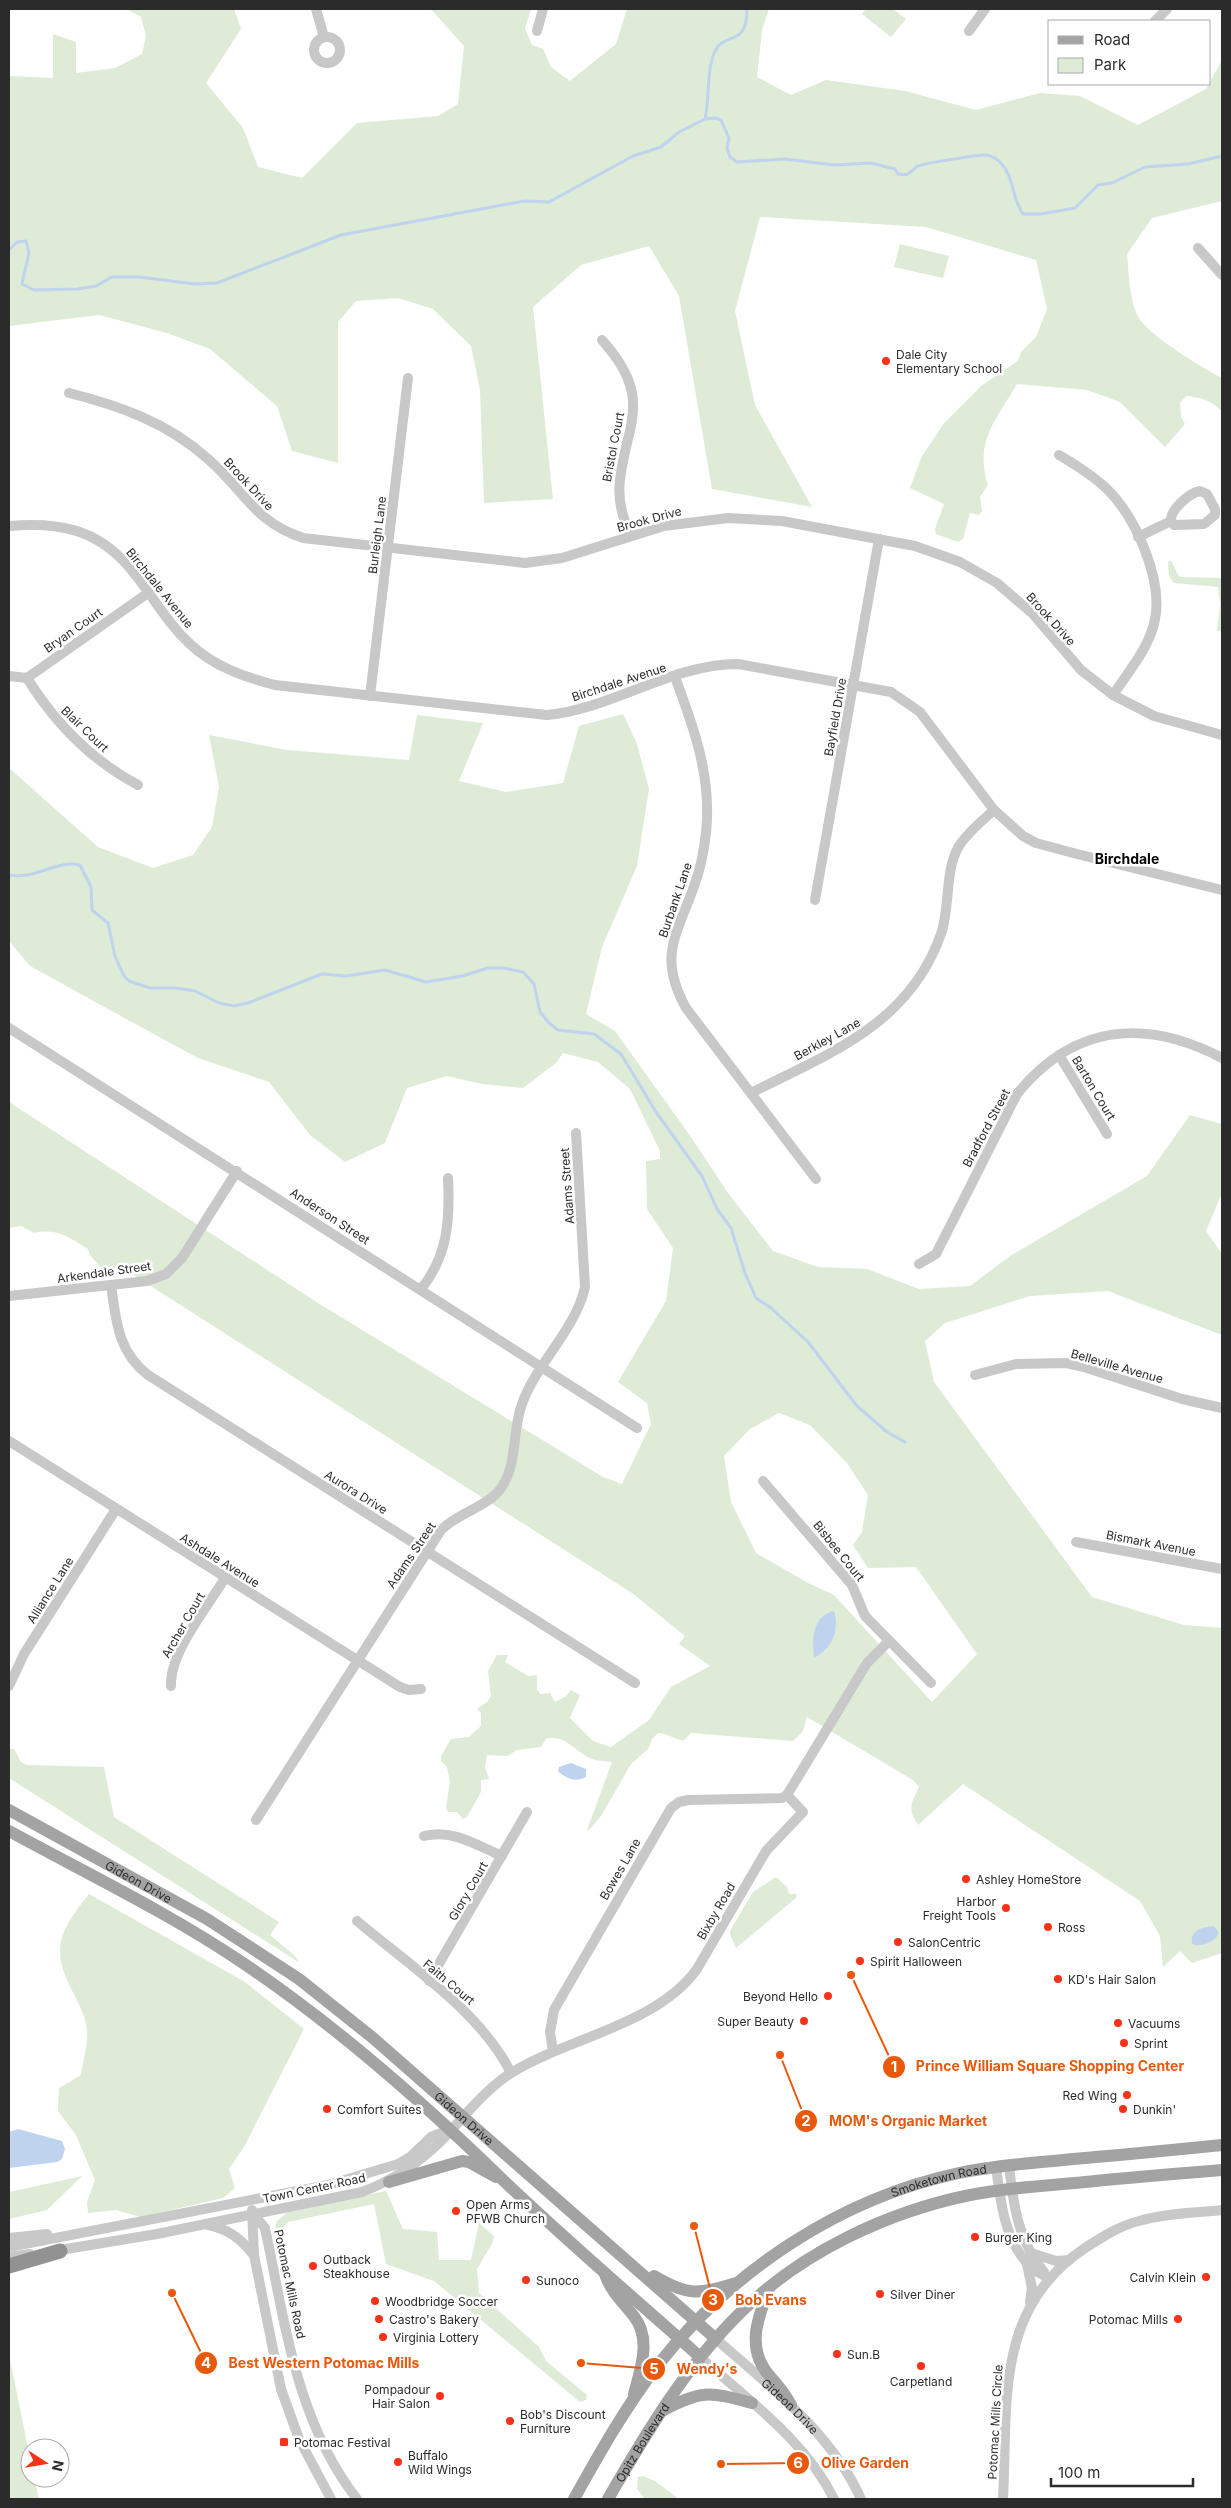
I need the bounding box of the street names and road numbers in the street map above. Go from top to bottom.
street label: Bristol Court [599,411,627,483]
street label: Brook Drive [221,455,277,513]
street label: Burleigh Lane [365,495,389,575]
street label: Brook Drive [615,503,683,535]
street label: Birchdale Avenue [123,545,197,631]
street label: Brook Drive [1023,589,1079,649]
street label: Bryan Court [41,604,105,656]
street label: Birchdale Avenue [570,660,668,704]
street label: Bayfield Drive [821,677,849,757]
street label: Blair Court [58,703,112,755]
street label: Burbank Lane [655,860,695,940]
street label: Berkley Lane [791,1015,863,1063]
street label: Barton Court [1069,1053,1119,1123]
street label: Bradford Street [959,1086,1013,1170]
street label: Adams Street [557,1147,577,1225]
street label: Anderson Street [287,1185,373,1247]
street label: Arkendale Street [56,1258,152,1286]
street label: Belleville Avenue [1069,1346,1165,1386]
street label: Aurora Drive [322,1467,390,1517]
street label: Bisbee Court [810,1518,868,1584]
street label: Adams Street [383,1519,439,1591]
street label: Bismark Avenue [1105,1527,1197,1559]
street label: Ashdale Avenue [177,1529,263,1591]
street label: Alliance Lane [24,1554,76,1626]
street label: Archer Court [158,1590,208,1660]
street label: Bowes Lane [596,1835,644,1903]
street label: Gideon Drive [103,1857,175,1906]
street label: Glory Court [445,1859,491,1923]
street label: Bixby Road [694,1880,738,1942]
street label: Faith Court [420,1956,478,2008]
street label: Gideon Drive [432,2088,497,2148]
street label: Smoketown Road [888,2161,988,2200]
street label: Town Center Road [261,2170,367,2206]
street label: Potomac Mills Road [271,2228,309,2340]
street label: Potomac Mills Circle [984,2364,1006,2480]
street label: Gideon Drive [759,2375,822,2437]
street label: Opitz Boulevard [612,2400,672,2485]

